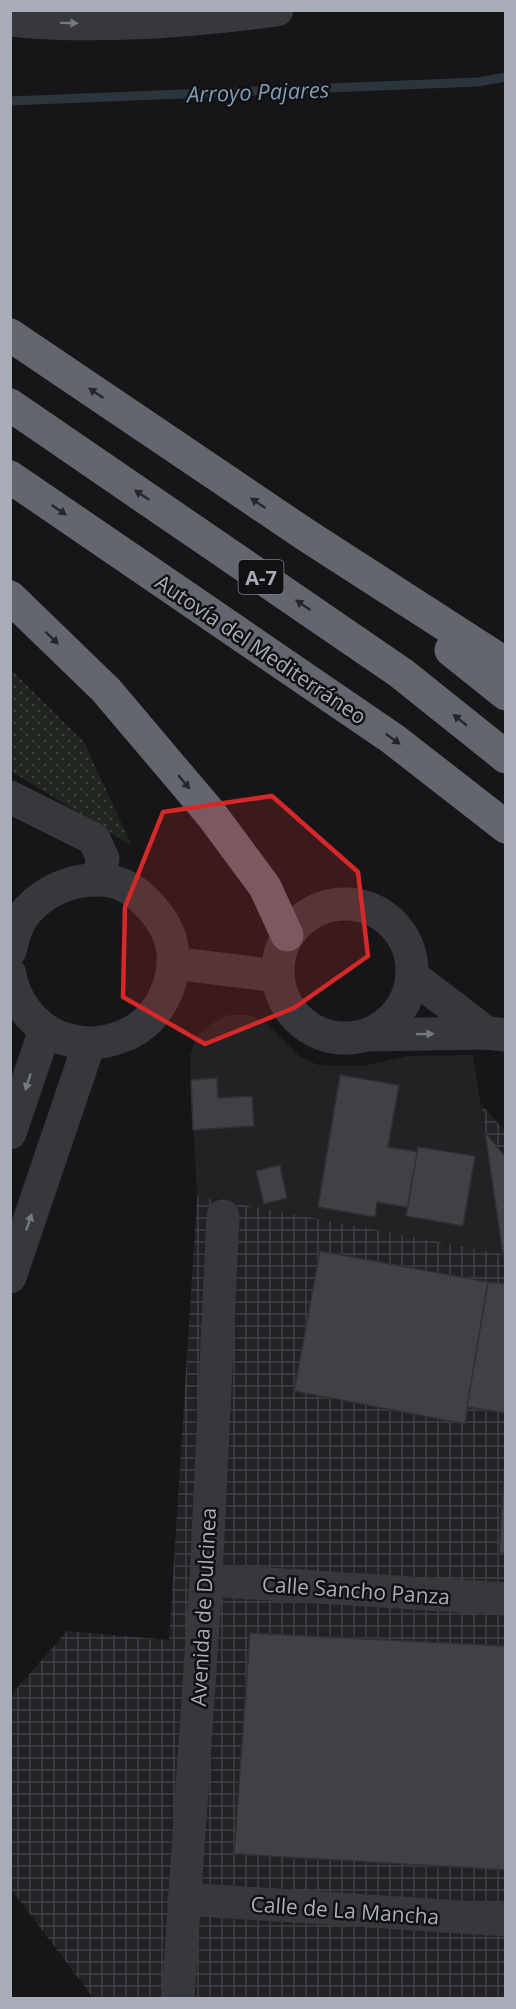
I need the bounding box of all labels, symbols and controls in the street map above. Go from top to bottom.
one-way arrow [59,18,78,28]
water label: Arroyo Pajares [184,74,330,109]
one-way arrow [89,387,105,399]
one-way arrow [134,490,150,501]
one-way arrow [249,497,266,508]
one-way arrow [50,504,66,516]
road number: A-7 [238,560,284,594]
street label: Autovía del Mediterráneo [150,568,372,730]
one-way arrow [295,599,311,611]
one-way arrow [45,630,59,644]
one-way arrow [452,714,468,727]
one-way arrow [385,733,400,745]
one-way arrow [177,774,190,790]
one-way arrow [416,1029,435,1039]
one-way arrow [22,1073,32,1091]
one-way arrow [25,1213,35,1231]
street label: Avenida de Dulcinea [184,1507,222,1707]
street label: Calle Sancho Panza [261,1569,451,1611]
street label: Calle de La Mancha [250,1889,440,1931]

